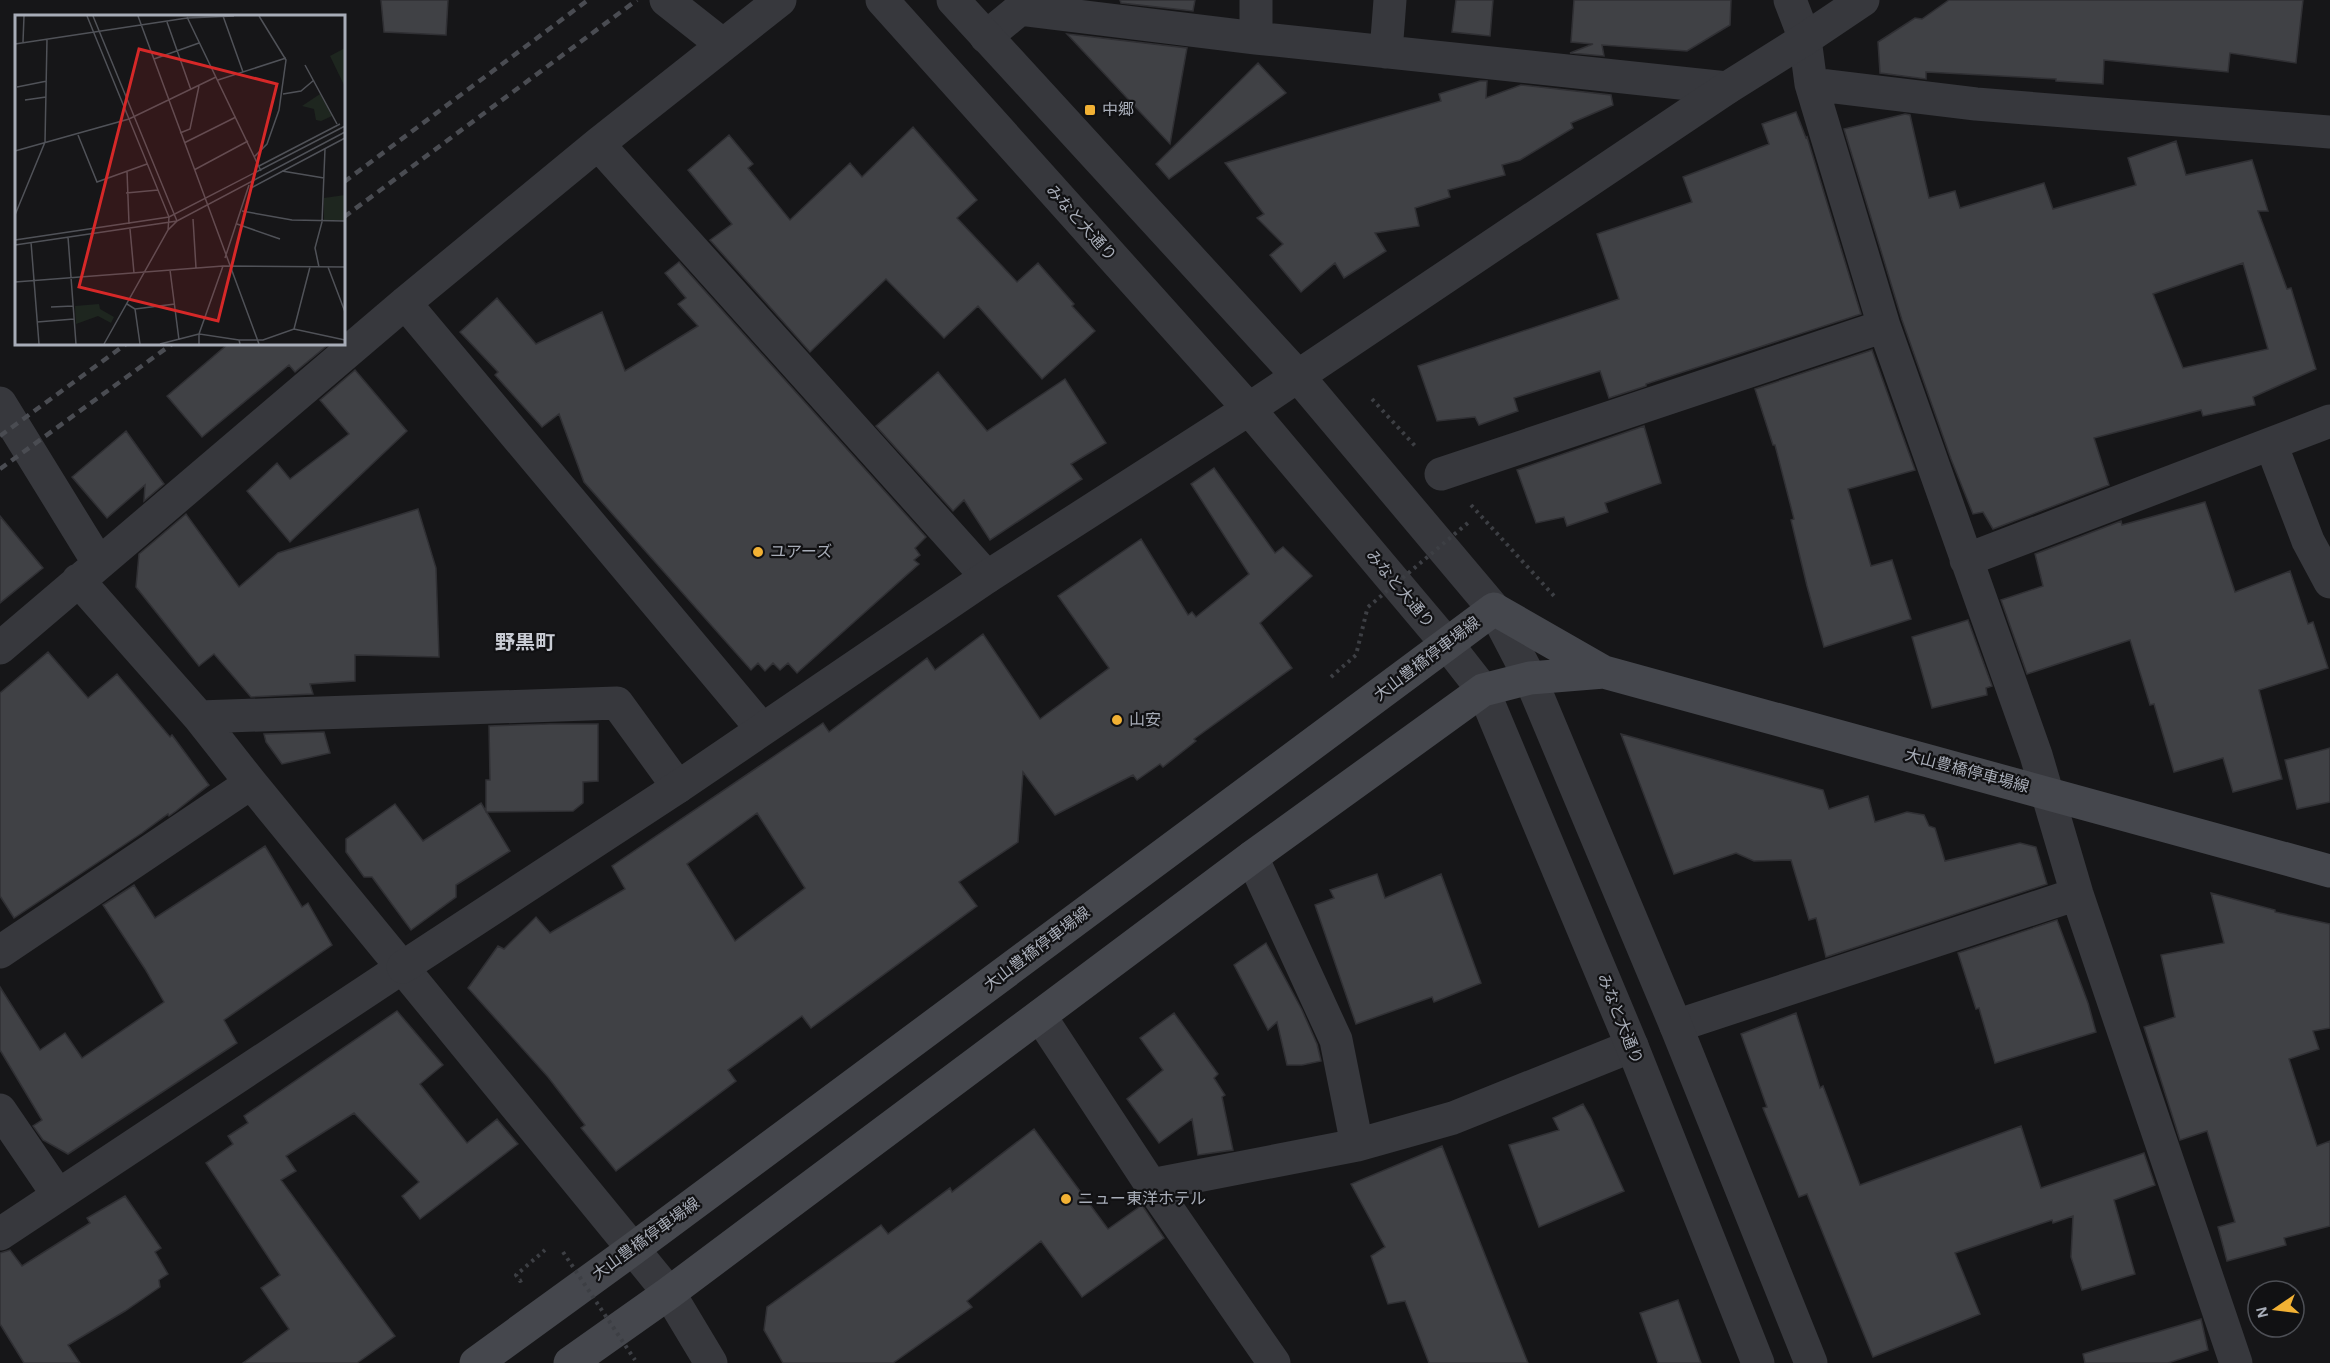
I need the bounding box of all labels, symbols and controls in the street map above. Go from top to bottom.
inset map [15,15,345,345]
place label: 中郷 [1102,101,1134,118]
marker: 中郷 [1083,103,1097,117]
street label: みなと大通り [1043,181,1120,264]
place label: ユアーズ [770,543,832,560]
marker: ユアーズ [751,545,765,559]
street label: みなと大通り [1363,546,1438,631]
street label: 大山豊橋停車場線 [1370,613,1483,704]
district label: 野黒町 [495,632,555,653]
place label: 山安 [1129,712,1161,728]
marker: 山安 [1110,713,1124,727]
street label: 大山豊橋停車場線 [1903,746,2031,795]
street label: 大山豊橋停車場線 [980,903,1093,994]
street label: みなと大通り [1595,971,1646,1067]
place label: ニュー東洋ホテル [1078,1190,1206,1207]
marker: ニュー東洋ホテル [1059,1192,1073,1206]
street label: 大山豊橋停車場線 [589,1194,702,1283]
north arrow [2246,1279,2306,1339]
text: N [2253,1305,2272,1320]

